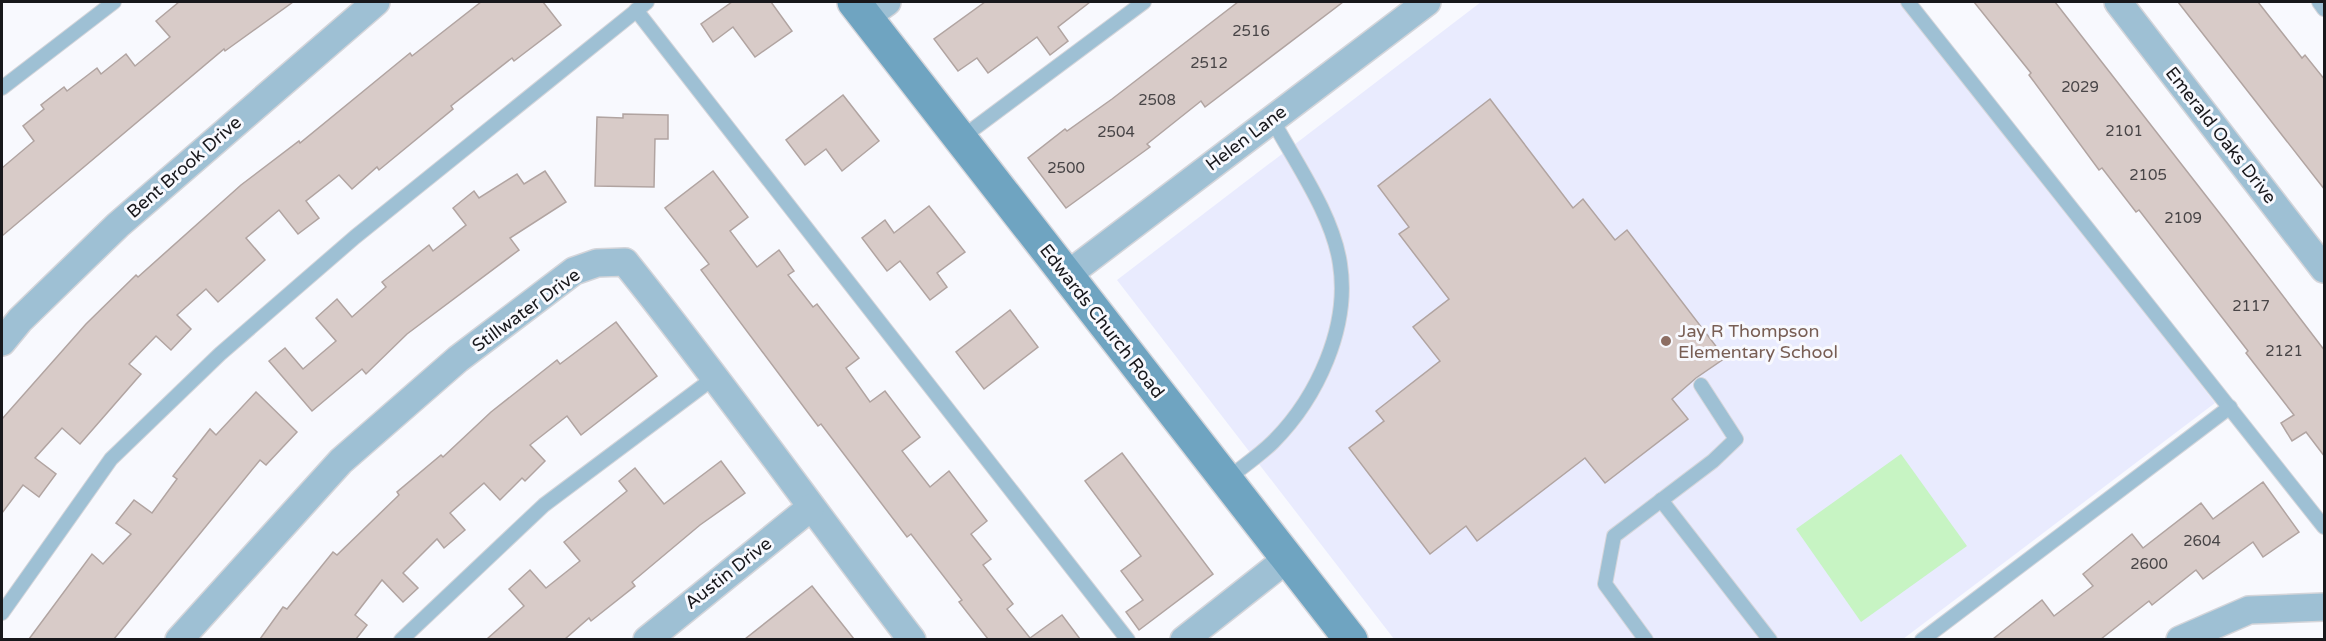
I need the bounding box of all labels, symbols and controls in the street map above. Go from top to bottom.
house number: 2516 [1232,22,1270,40]
house number: 2512 [1190,54,1228,72]
street label: Emerald Oaks Drive [2161,62,2281,208]
house number: 2029 [2061,78,2099,96]
house number: 2508 [1138,91,1176,109]
street label: Helen Lane [1201,100,1291,176]
street label: Bent Brook Drive [122,111,246,223]
house number: 2101 [2105,122,2143,140]
house number: 2504 [1097,123,1135,141]
house number: 2500 [1047,159,1085,177]
house number: 2105 [2129,166,2167,184]
house number: 2109 [2164,209,2202,227]
street label: Edwards Church Road [1035,240,1169,402]
street label: Stillwater Drive [468,264,584,356]
house number: 2117 [2232,297,2270,315]
place label: Jay R Thompson Elementary School [1678,320,1838,363]
marker: Jay R Thompson Elementary School [1659,334,1673,348]
house number: 2121 [2265,342,2303,360]
street label: Austin Drive [680,532,776,614]
house number: 2604 [2183,532,2221,550]
house number: 2600 [2130,555,2168,573]

